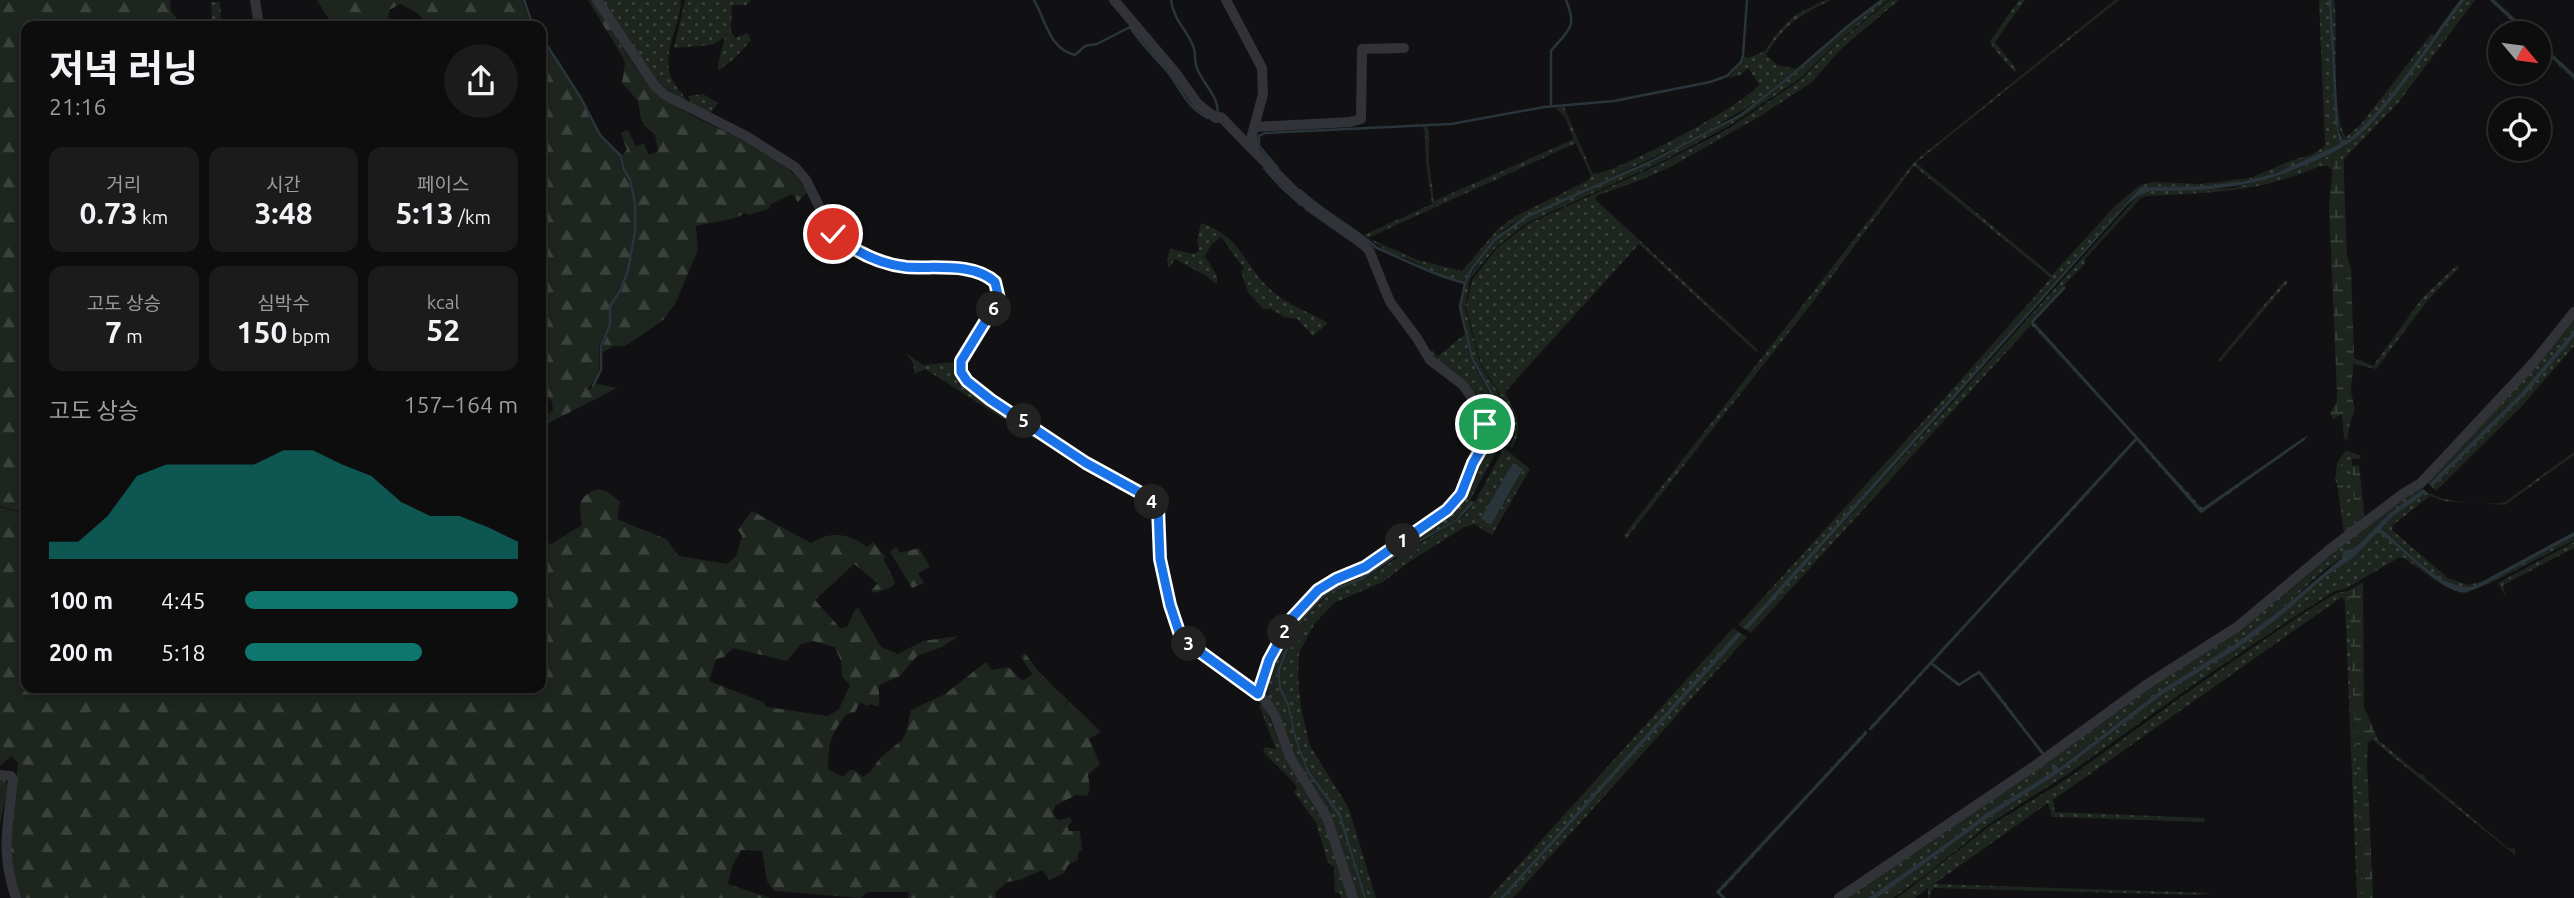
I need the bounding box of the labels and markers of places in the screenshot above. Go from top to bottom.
pin [803,204,863,264]
pin: 6 [976,292,1012,326]
pin [1455,394,1515,454]
pin: 5 [1006,404,1042,438]
pin: 4 [1134,484,1170,520]
pin: 1 [1386,524,1420,558]
pin: 2 [1268,614,1302,650]
pin: 3 [1172,626,1206,662]

